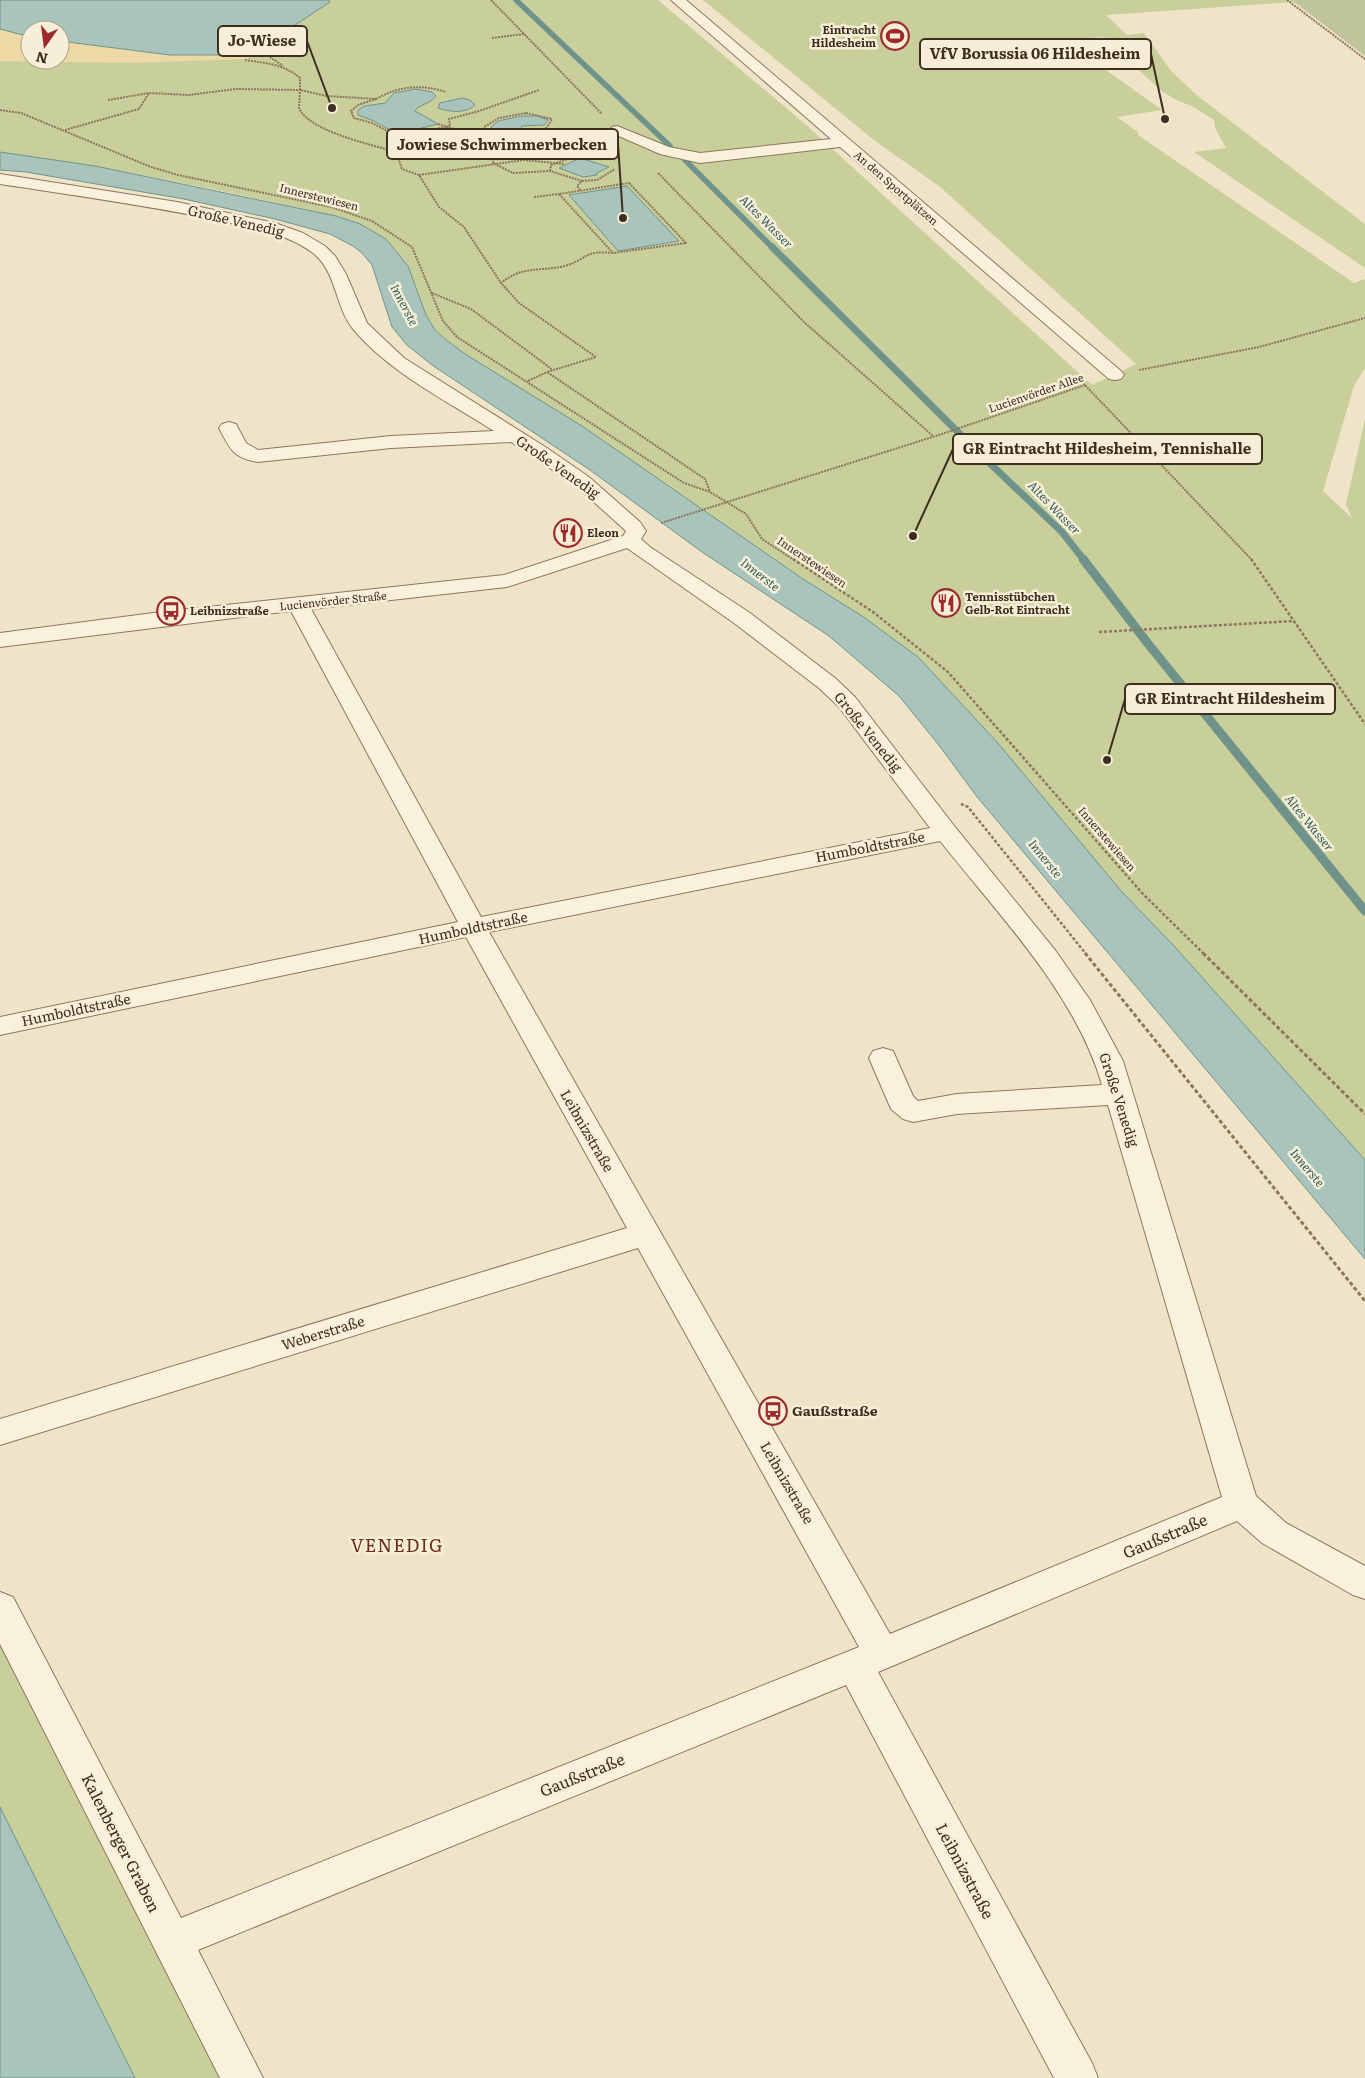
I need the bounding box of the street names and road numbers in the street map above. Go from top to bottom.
street label: An den Sportplätzen [851,146,942,228]
street label: Innerstewiesen [278,178,361,214]
street label: Große Venedig [186,199,287,241]
street label: Lucienvörder Allee [986,368,1086,416]
street label: Große Venedig [513,430,605,503]
street label: Innerstewiesen [774,532,851,590]
street label: Lucienvörder Straße [279,586,388,614]
street label: Große Venedig [830,687,908,776]
street label: Innerstewiesen [1075,803,1140,874]
street label: Humboldtstraße [814,826,926,866]
street label: Humboldtstraße [417,906,529,948]
street label: Humboldtstraße [20,988,132,1030]
street label: Große Venedig [1095,1050,1145,1150]
street label: Leibnizstraße [556,1086,620,1175]
street label: Weberstraße [279,1310,367,1354]
street label: Leibnizstraße [756,1438,820,1527]
street label: Gaußstraße [1119,1506,1211,1564]
street label: Gaußstraße [536,1746,628,1802]
street label: Kalenberger Graben [76,1769,168,1917]
street label: Leibnizstraße [931,1818,1001,1923]

